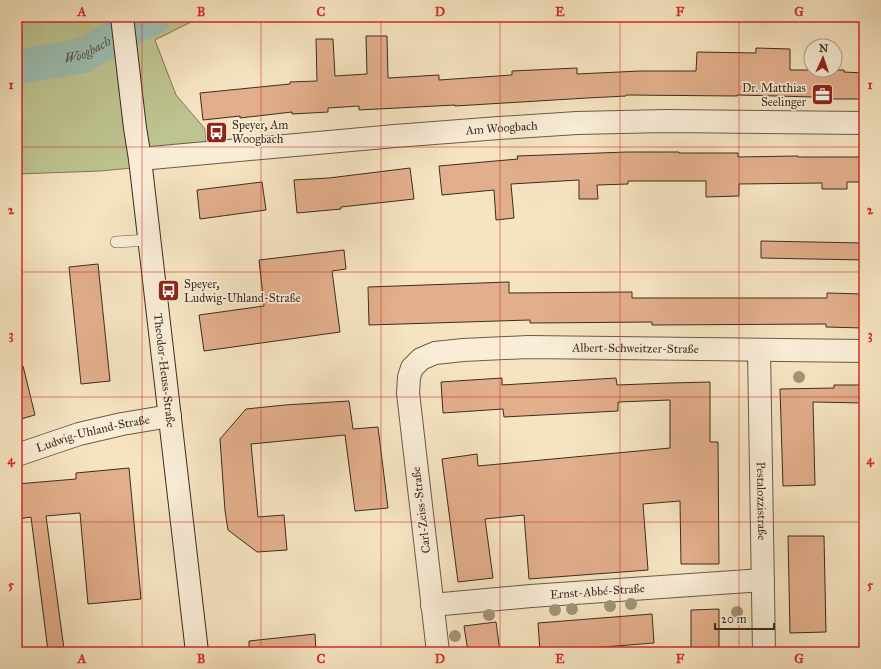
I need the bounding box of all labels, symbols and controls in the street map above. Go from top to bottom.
text: A [77,4,87,20]
text: B [197,4,206,20]
text: C [317,4,326,20]
text: D [435,4,445,20]
text: E [555,4,565,20]
text: F [676,4,685,20]
text: G [794,4,804,20]
water label: Woogbach [63,33,114,67]
north arrow [803,38,843,78]
text: N [818,42,829,55]
text: 1 [8,77,14,93]
text: 1 [867,77,873,93]
place label: Dr. Matthias Seelinger [742,81,806,110]
office icon: Dr. Matthias Seelinger [809,82,835,108]
place label: Speyer, Am Woogbach [232,118,288,147]
bus stop icon: Speyer, Am Woogbach [203,119,229,145]
street label: Am Woogbach [464,119,538,138]
text: 2 [8,202,15,218]
text: 2 [867,202,874,218]
place label: Speyer, Ludwig-Uhland-Straße [184,277,301,306]
bus stop icon: Speyer, Ludwig-Uhland-Straße [155,278,181,304]
street label: Theodor-Heuss-Straße [151,313,178,428]
text: 3 [8,327,14,343]
text: 3 [867,327,873,343]
street label: Albert-Schweitzer-Straße [571,341,699,356]
street label: Ludwig-Uhland-Straße [34,413,151,455]
text: 4 [7,452,15,468]
text: 4 [866,452,874,468]
street label: Pestalozzistraße [754,462,769,540]
street label: Carl-Zeiss-Straße [409,466,433,554]
text: 5 [8,577,15,593]
text: 5 [867,577,874,593]
street label: Ernst-Abbé-Straße [550,581,645,602]
scale bar [715,605,774,631]
text: 20 m [721,612,747,626]
text: A [77,651,87,667]
text: B [197,651,206,667]
text: C [317,651,326,667]
text: D [435,651,445,667]
text: E [555,651,565,667]
text: F [676,651,685,667]
text: G [794,651,804,667]

